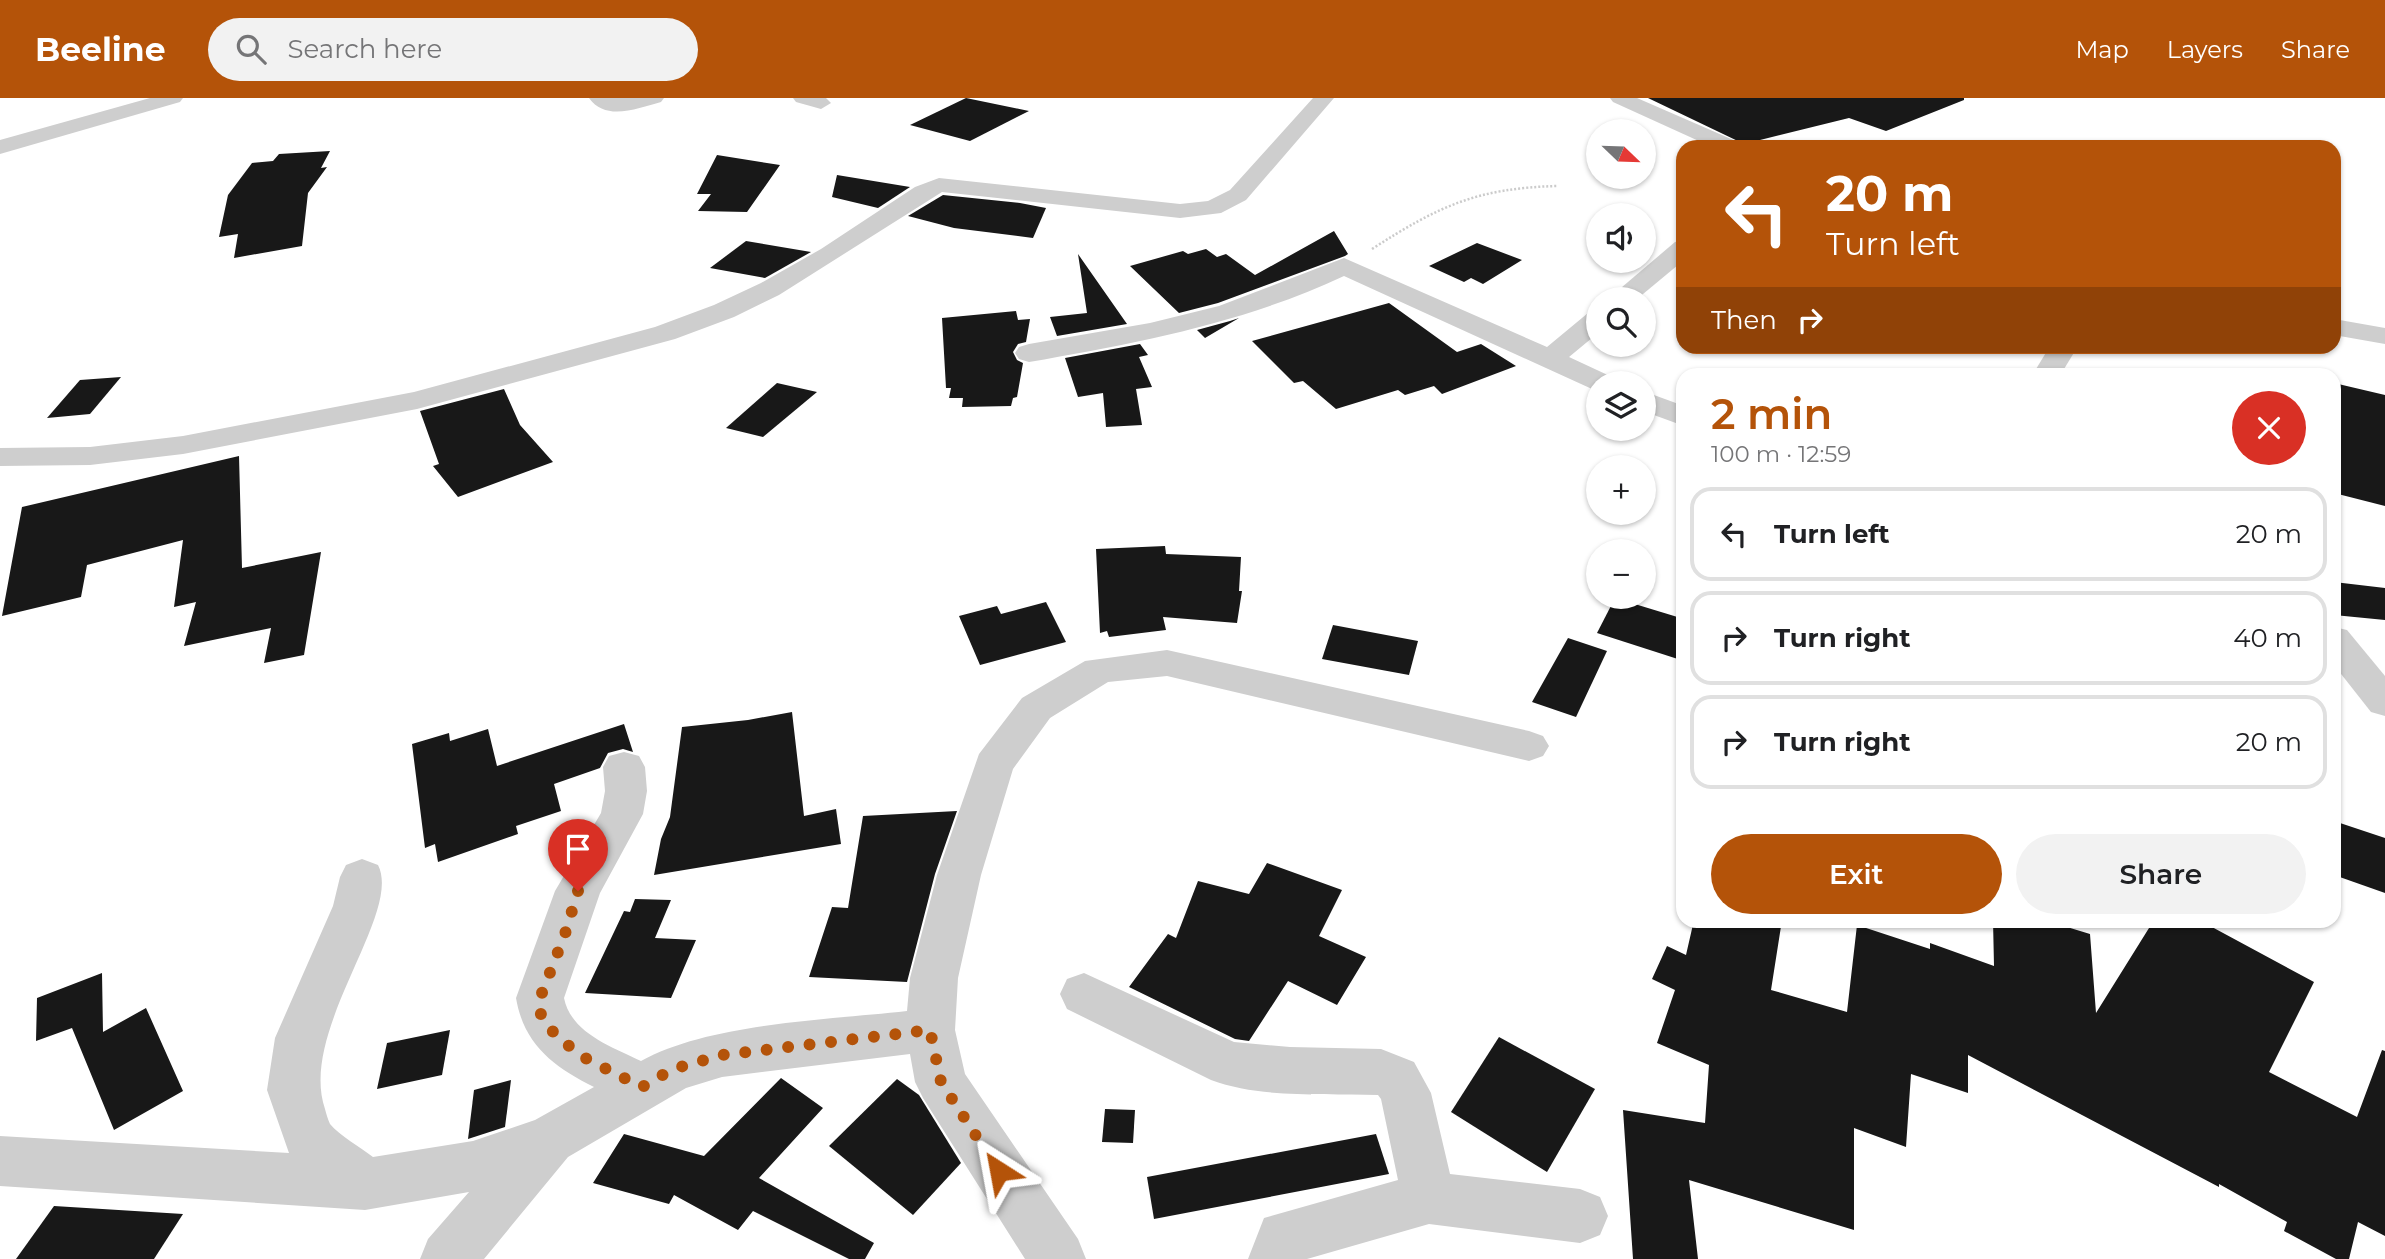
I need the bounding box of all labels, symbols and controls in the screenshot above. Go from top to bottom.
search box [208,18,698,81]
text: Beeline [35,29,166,69]
icon: search [232,30,270,68]
text: Search here [288,33,442,65]
text: Map [2075,35,2129,64]
text: Layers [2167,35,2243,64]
text: Share [2281,35,2350,64]
north arrow [1586,119,1656,189]
map controls [1586,119,1656,609]
text: 20 m [1826,164,1953,223]
icon: left [1711,168,1802,259]
button: sound [1586,203,1656,273]
text: Turn left [1826,224,1960,263]
button: search [1586,287,1656,357]
icon: right [1791,301,1829,339]
text: Then [1711,304,1777,336]
button: layers [1586,371,1656,441]
text: 2 min [1711,388,1832,440]
button: close [2232,391,2306,465]
text: 100 m · 12:59 [1711,440,1851,468]
button: + [1586,455,1656,525]
icon: left [1715,515,1753,553]
text: Turn left [1774,518,1890,550]
text: 20 m [2236,518,2302,550]
button: − [1586,539,1656,609]
icon: right [1715,619,1753,657]
text: Turn right [1774,622,1910,654]
text: 40 m [2233,622,2302,654]
icon: right [1715,723,1753,761]
text: Turn right [1774,726,1910,758]
text: 20 m [2236,726,2302,758]
pin [548,819,608,891]
icon: arrive [559,830,597,868]
button: Exit [1711,834,2002,914]
button: Share [2016,834,2306,914]
position arrow [962,1134,1036,1208]

